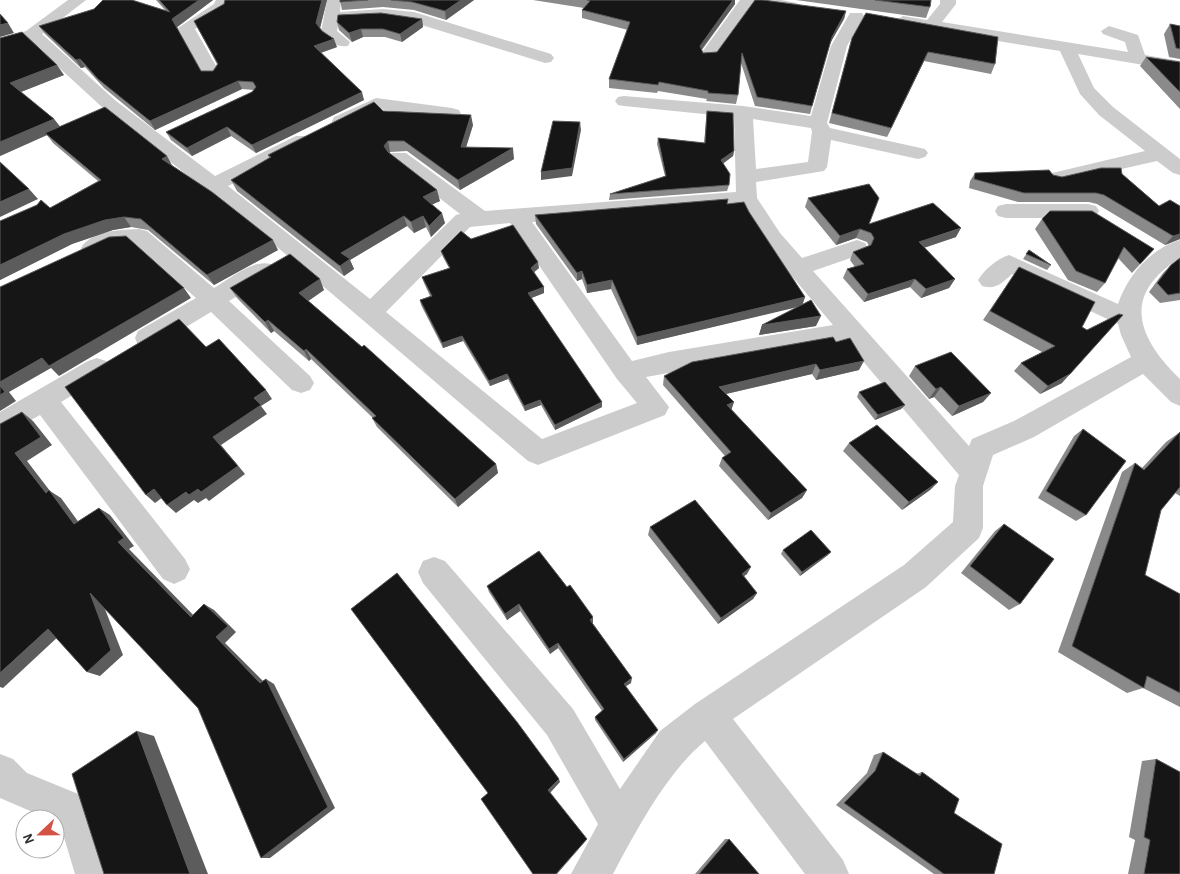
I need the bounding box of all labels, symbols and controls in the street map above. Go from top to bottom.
north arrow [15,809,65,859]
text: N [21,831,37,846]

